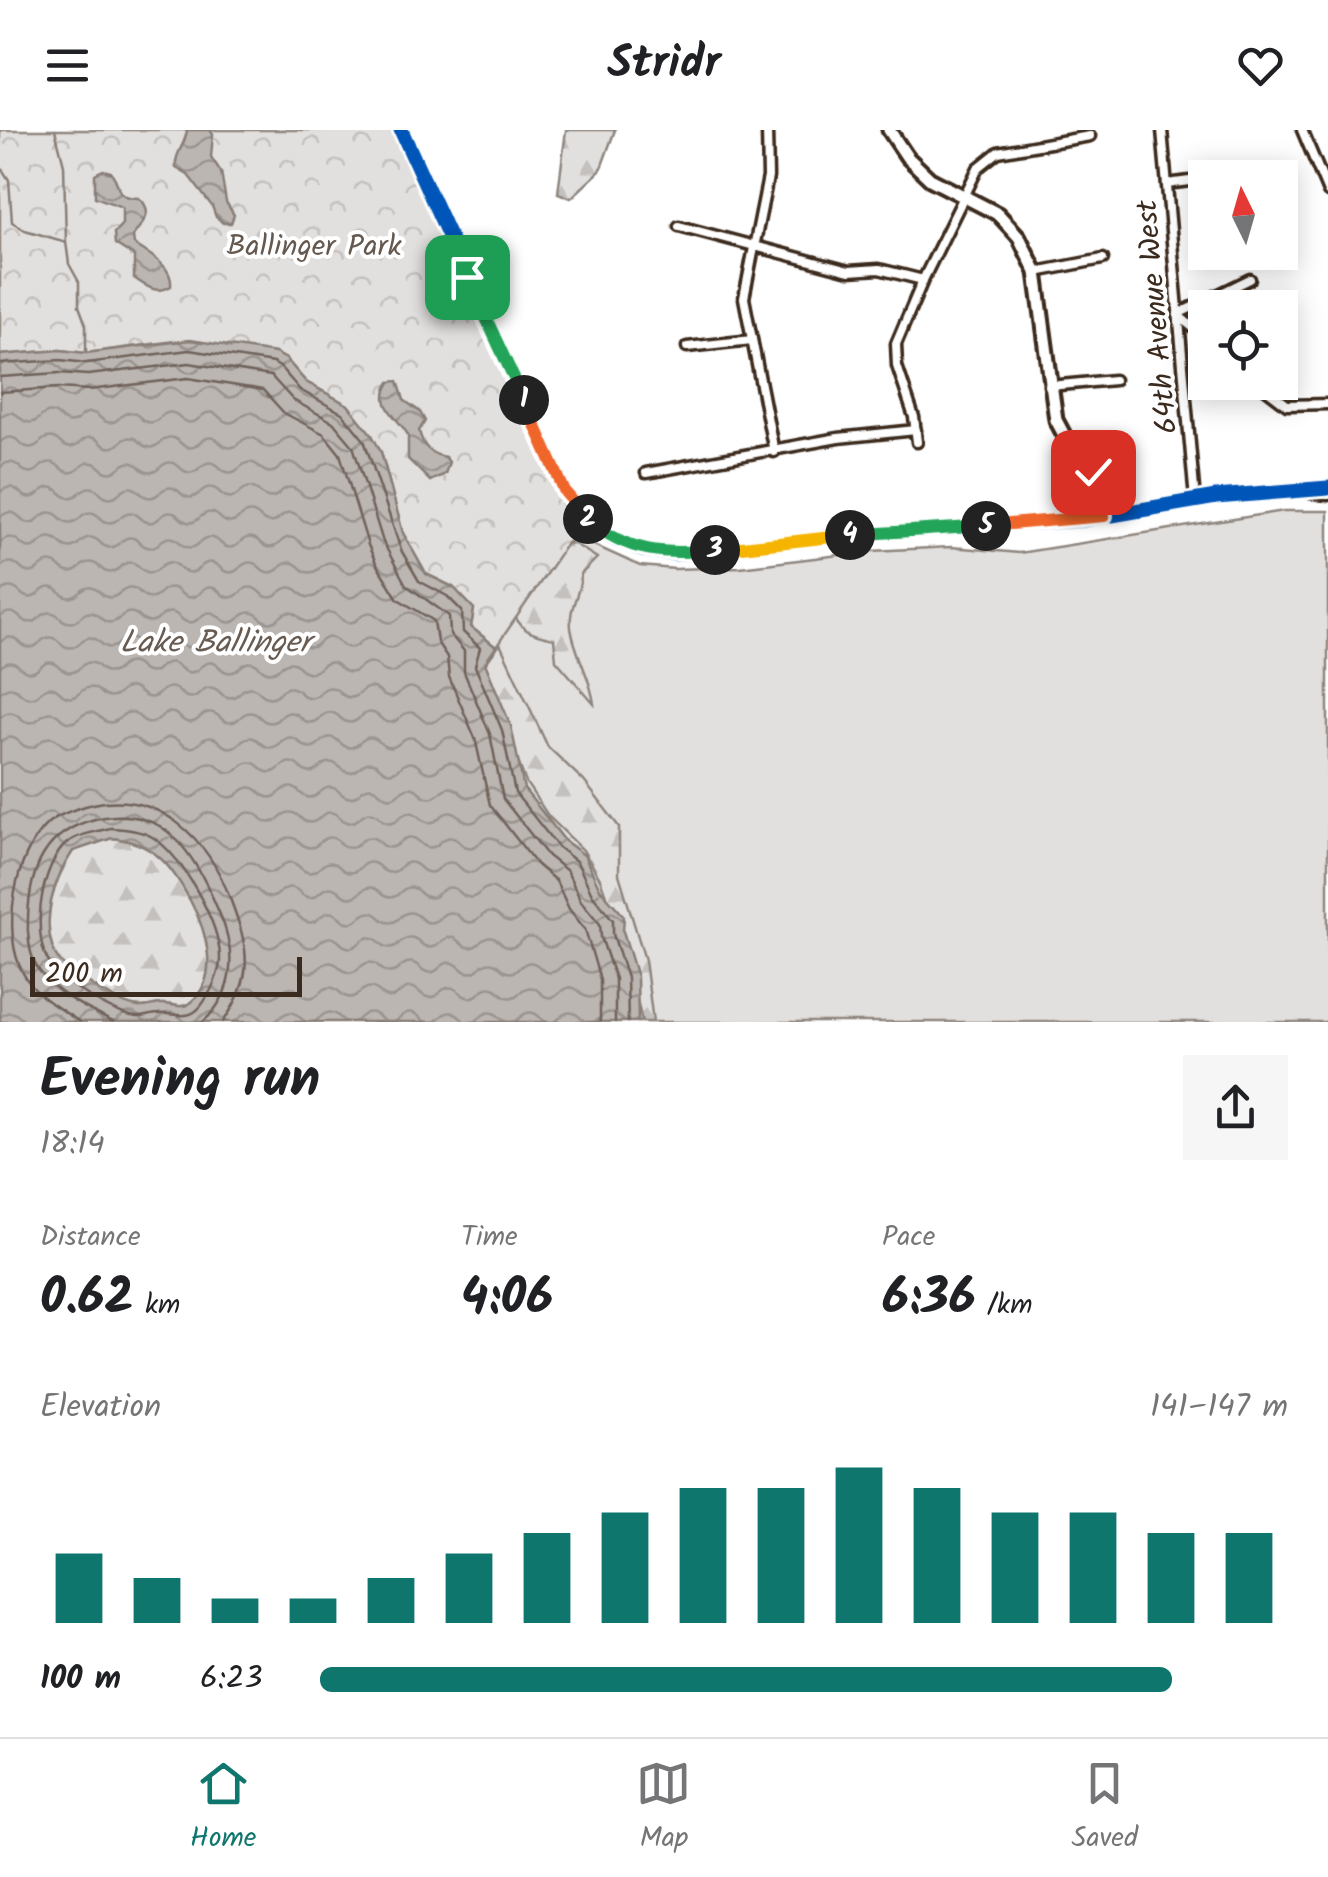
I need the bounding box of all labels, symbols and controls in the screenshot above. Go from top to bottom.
text: Stridr [607,29,721,101]
icon: menu [40,38,95,93]
icon: heart [1233,38,1288,93]
north arrow [1188,160,1298,270]
map controls [1188,160,1298,400]
street label: 64th Avenue West [1124,197,1192,436]
park label: Ballinger Park [226,223,402,271]
pin [425,235,510,320]
icon: arrive [440,250,495,305]
button: locate [1188,290,1298,400]
pin: 1 [499,375,549,425]
text: 1 [520,377,528,422]
pin [1051,430,1136,515]
icon: check [1066,445,1121,500]
pin: 2 [563,494,613,544]
text: 2 [580,496,596,541]
pin: 5 [961,501,1011,551]
text: 5 [979,503,993,548]
pin: 4 [825,510,875,560]
text: 4 [842,512,858,557]
pin: 3 [690,525,740,575]
text: 3 [707,527,723,572]
water label: Lake Ballinger [120,618,317,669]
scale bar [30,952,302,996]
text: 200 m [45,952,123,997]
text: Evening run [40,1038,320,1125]
button: share [1183,1055,1288,1160]
text: 18:14 [40,1119,105,1170]
text: Distance [40,1215,141,1260]
text: Time [461,1215,518,1260]
text: Pace [882,1215,935,1260]
text: 0.62 [40,1260,134,1340]
text: 4:06 [461,1260,553,1340]
text: 6:36 [882,1260,976,1340]
text: km [134,1283,180,1328]
text: /km [976,1283,1032,1328]
text: Elevation [40,1382,161,1433]
text: 141–147 m [1150,1382,1288,1433]
text: 100 m [40,1654,121,1705]
text: 6:23 [200,1654,263,1705]
tab: Home [190,1756,256,1861]
tab: Map [636,1756,691,1861]
tab: Saved [1072,1756,1138,1861]

